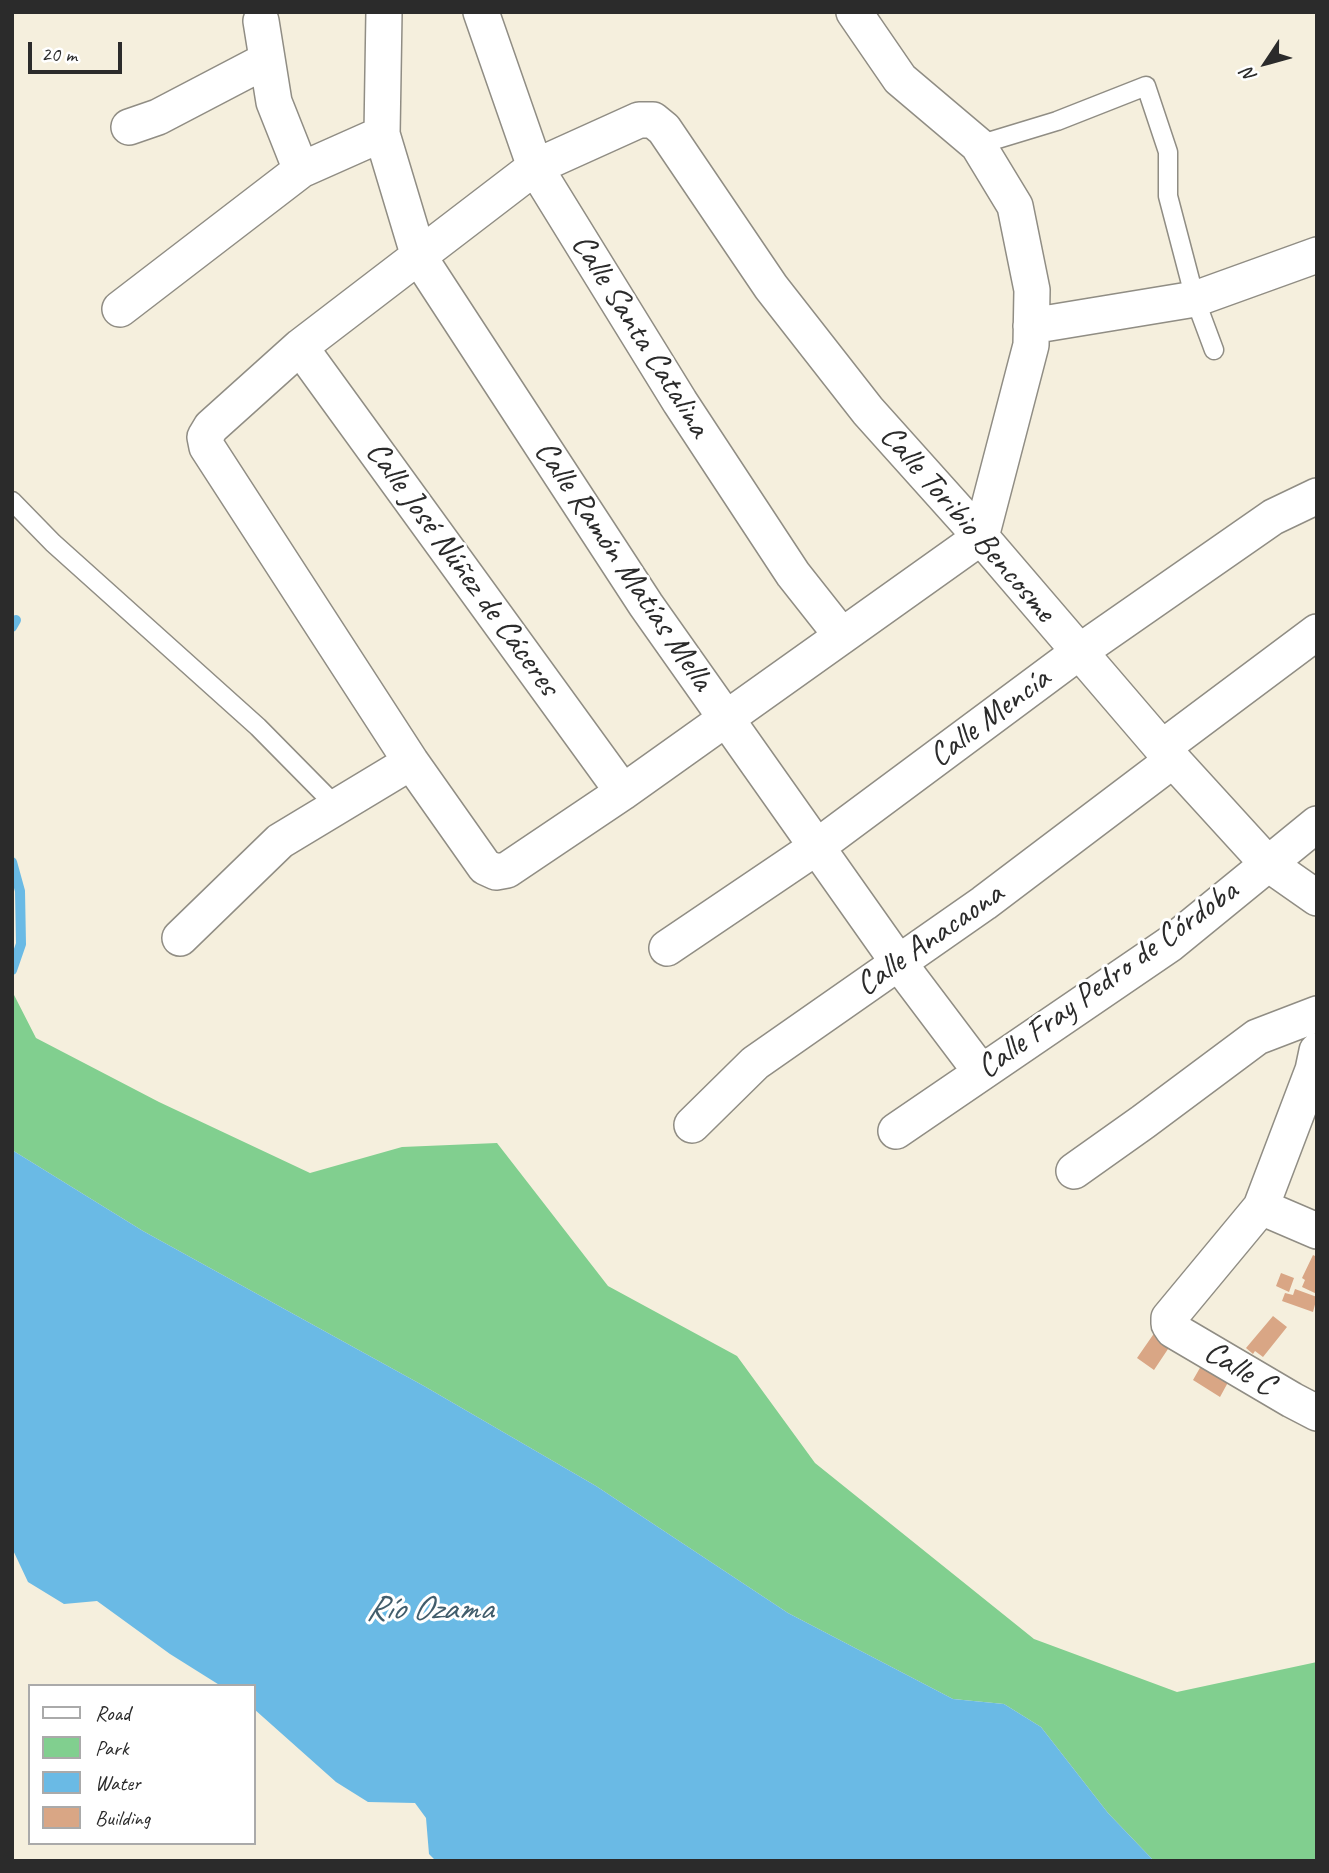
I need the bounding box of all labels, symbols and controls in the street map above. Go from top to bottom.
scale bar [32,28,126,72]
north arrow [1231,28,1301,98]
text: 20 m [41,41,77,67]
text: N [1236,64,1262,87]
street label: Calle Santa Catalina [562,227,718,445]
street label: Calle Toribio Bencosme [871,417,1063,631]
street label: Calle José Núñez de Cáceres [356,434,568,704]
street label: Calle Ramón Matías Mella [525,434,721,698]
street label: Calle Mencía [922,660,1058,776]
street label: Calle Fray Pedro de Córdoba [970,872,1246,1088]
street label: Calle Anacaona [849,875,1011,1005]
street label: Calle C [1196,1333,1282,1405]
water label: Río Ozama [366,1589,492,1631]
legend [28,1684,256,1845]
text: Road [95,1700,130,1726]
text: Park [95,1735,128,1761]
text: Water [95,1770,141,1796]
text: Building [95,1805,150,1831]

